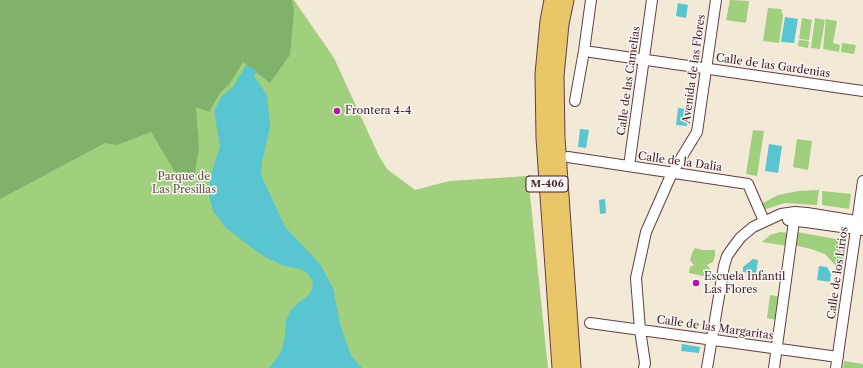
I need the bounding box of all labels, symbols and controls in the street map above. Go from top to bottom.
street label: Avenida de las Flores [680,14,708,124]
street label: Calle de las Camelias [615,25,643,137]
street label: Calle de las Gardenias [715,51,831,81]
place label: Frontera 4-4 [345,104,411,118]
marker: Frontera 4-4 [332,106,342,116]
street label: Calle de la Dalia [637,150,723,174]
park label: Parque de Las Presillas [152,170,216,196]
road number: M-406 [526,176,568,192]
street label: Calle de los Lirios [825,226,851,320]
place label: Escuela Infantil Las Flores [704,270,785,296]
marker: Escuela Infantil Las Flores [691,278,701,288]
street label: Calle de las Margaritas [656,313,774,343]

